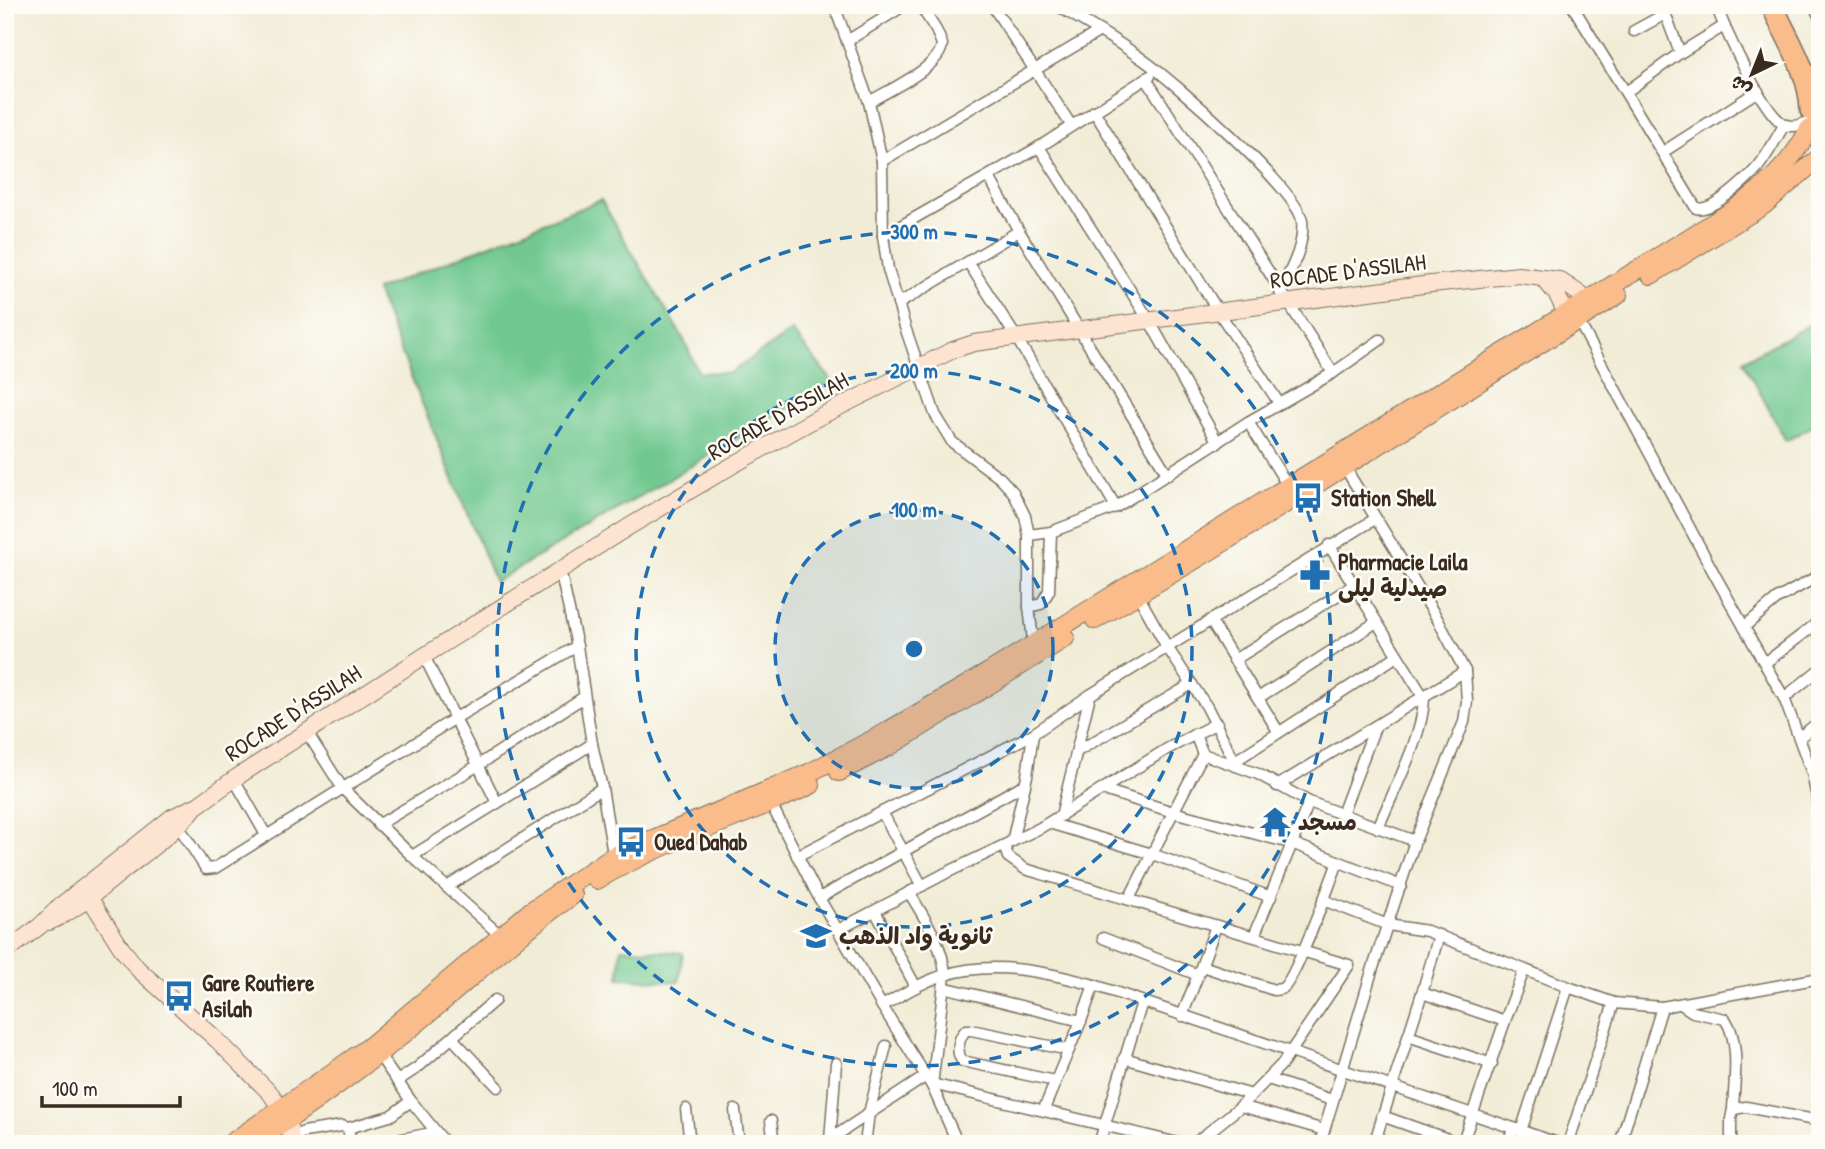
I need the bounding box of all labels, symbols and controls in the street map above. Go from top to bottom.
north arrow [1716,38,1786,108]
text: ش [1724,70,1757,103]
text: 300 m [890,217,938,246]
street label: ROCADE D'ASSILAH [1268,246,1427,295]
text: 200 m [890,356,938,385]
street label: ROCADE D'ASSILAH [702,364,854,467]
bus stop icon: Station Shell [1291,481,1325,515]
place label: Station Shell [1331,482,1437,513]
text: 100 m [891,495,937,524]
place label: Pharmacie Laila صيدلية ليلى [1338,546,1468,603]
pharmacy icon: Pharmacie Laila صيدلية ليلى [1298,558,1332,592]
centre of rings [902,637,926,661]
street label: ROCADE D'ASSILAH [219,657,367,768]
temple icon: مسجد [1258,805,1292,839]
place label: مسجد [1298,806,1357,837]
bus stop icon: Oued Dahab [614,825,648,859]
place label: Oued Dahab [654,826,748,857]
school or university icon: ثانوية واد الذهب [799,919,833,953]
place label: ثانوية واد الذهب [839,920,993,951]
place label: Gare Routiere Asilah [202,967,315,1024]
bus stop icon: Gare Routiere Asilah [162,979,196,1013]
scale bar [42,1065,180,1109]
text: 100 m [52,1074,98,1103]

